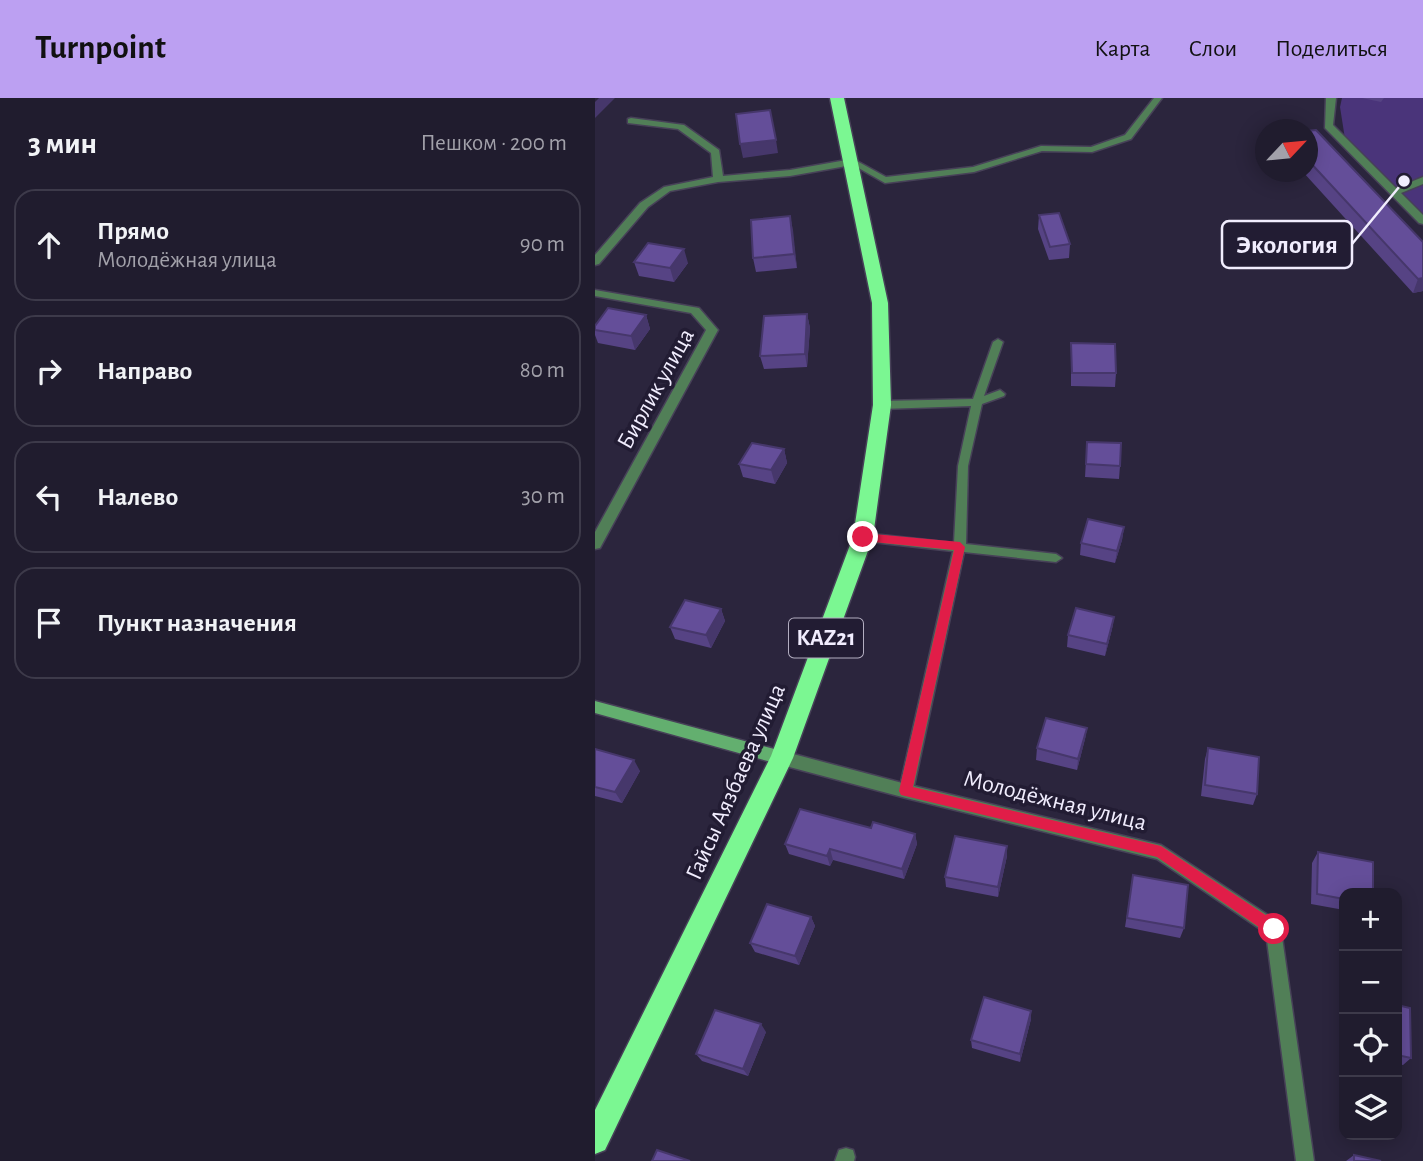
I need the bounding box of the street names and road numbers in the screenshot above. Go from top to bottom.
street label: Бирлик улица [613,325,699,453]
road number: KAZ21 [789,618,863,658]
street label: Гайсы Аязбаева улица [682,680,790,884]
street label: Молодёжная улица [961,767,1149,835]

